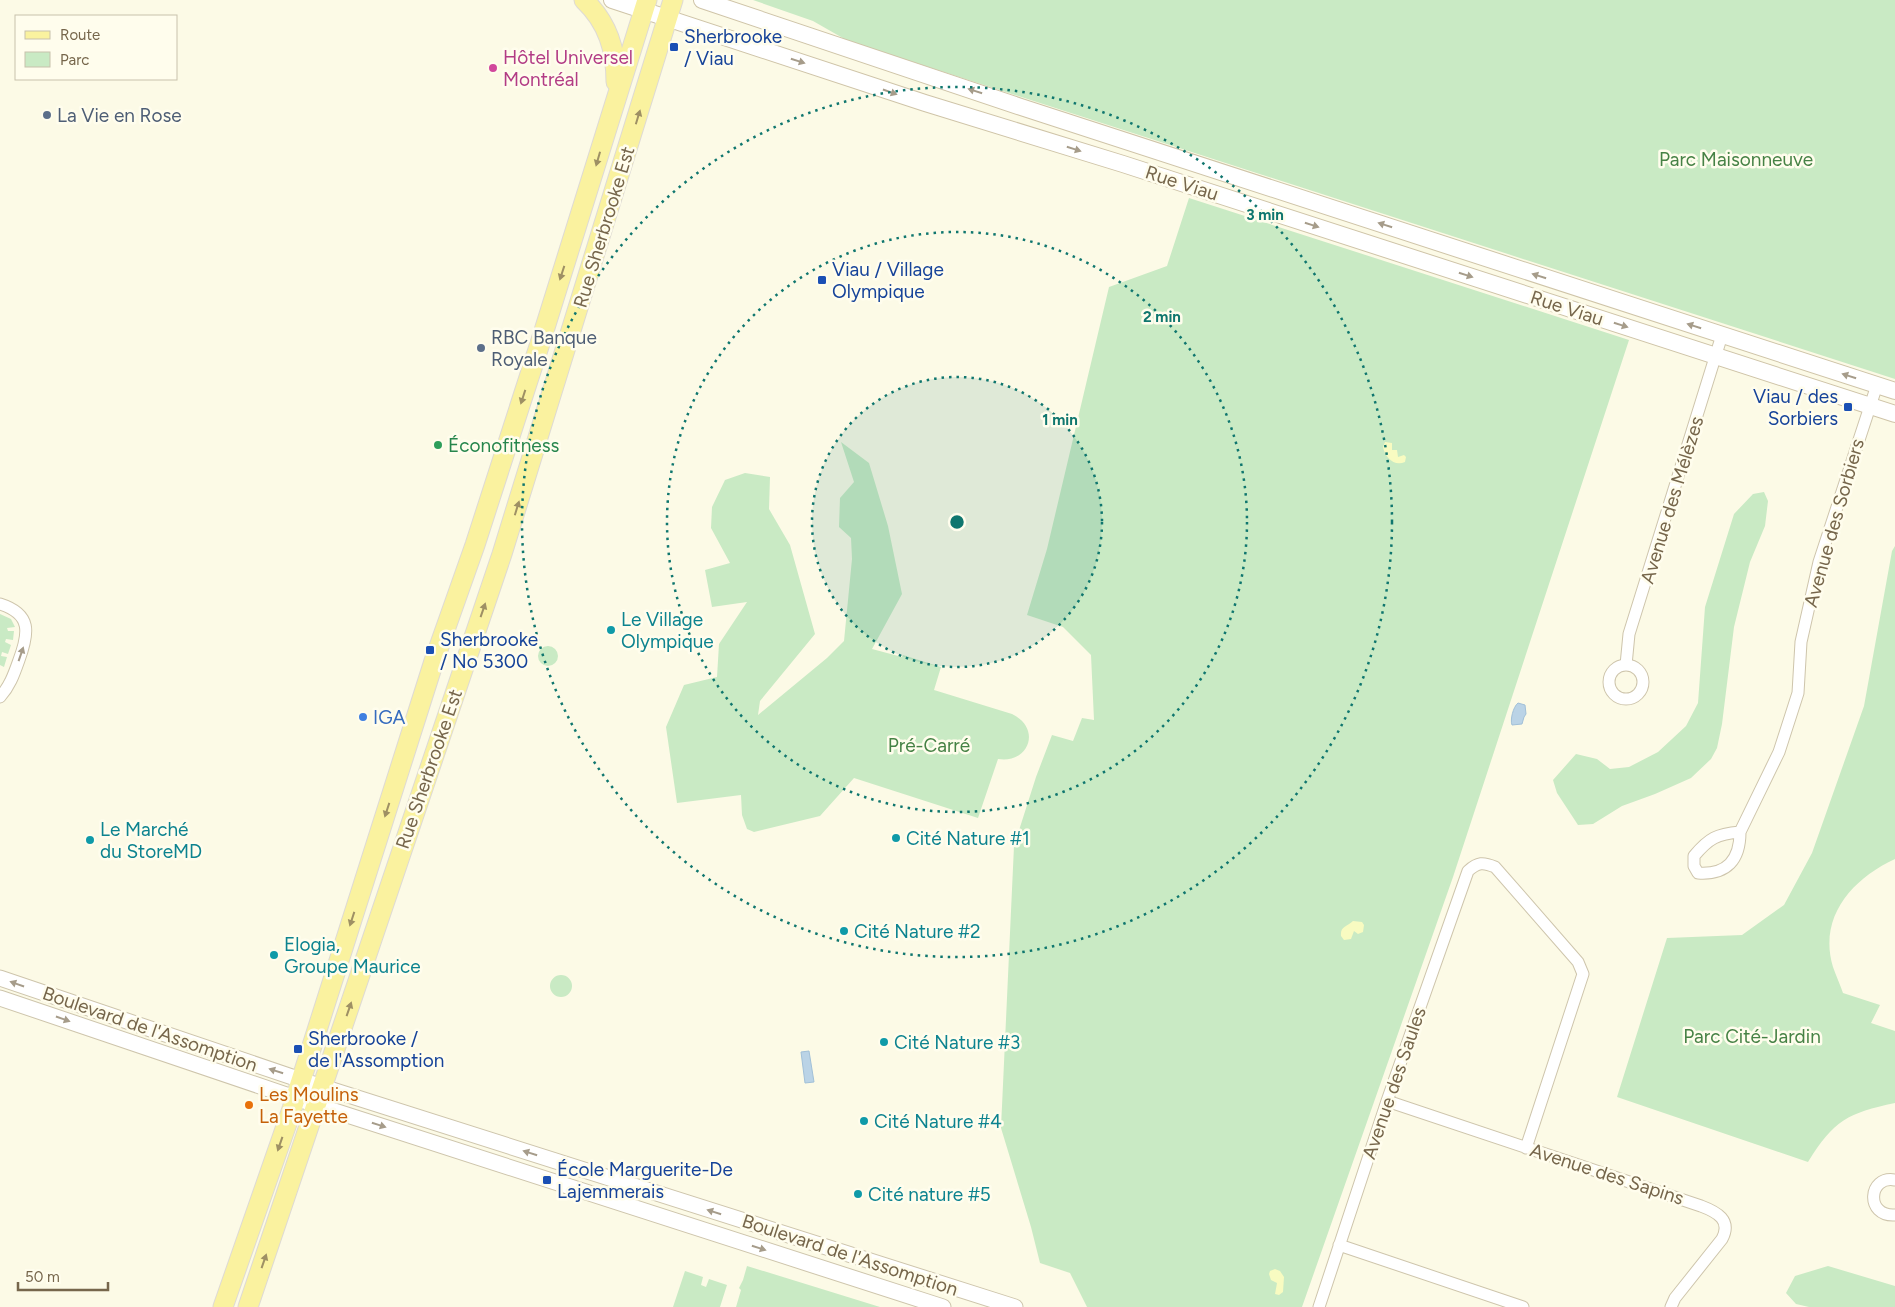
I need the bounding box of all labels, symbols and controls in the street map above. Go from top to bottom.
legend [15,15,178,80]
place label: Sherbrooke / Viau [684,25,782,70]
text: Route [60,26,100,44]
marker: Sherbrooke / Viau [668,41,680,53]
place label: Hôtel Universel Montréal [503,46,633,91]
text: Parc [60,51,89,69]
one-way arrow [791,58,806,65]
marker: Hôtel Universel Montréal [487,62,499,74]
one-way arrow [967,87,982,95]
one-way arrow [883,88,898,96]
place label: La Vie en Rose [57,104,182,127]
marker: La Vie en Rose [41,109,53,121]
one-way arrow [635,110,643,125]
street label: Rue Sherbrooke Est [569,144,639,310]
one-way arrow [1066,145,1081,153]
park label: Parc Maisonneuve [1659,148,1813,171]
one-way arrow [593,152,601,167]
street label: Rue Viau [1143,160,1221,206]
text: 3 min [1246,206,1284,224]
one-way arrow [1377,221,1392,229]
one-way arrow [1304,222,1319,229]
place label: Viau / Village Olympique [832,258,944,303]
one-way arrow [558,266,565,281]
one-way arrow [1532,271,1547,279]
one-way arrow [1459,272,1474,279]
marker: Viau / Village Olympique [816,274,828,286]
street label: Rue Viau [1528,285,1606,331]
text: 2 min [1143,308,1181,326]
one-way arrow [1613,322,1628,330]
one-way arrow [1686,322,1701,330]
place label: RBC Banque Royale [491,326,597,371]
marker: RBC Banque Royale [475,342,487,354]
one-way arrow [1841,371,1856,379]
place label: Viau / des Sorbiers [1753,385,1838,430]
one-way arrow [518,390,526,405]
marker: Viau / des Sorbiers [1842,401,1854,413]
text: 1 min [1042,411,1078,429]
street label: Avenue des Mélèzes [1636,413,1708,586]
place label: Éconofitness [448,434,560,457]
street label: Avenue des Sorbiers [1799,436,1869,610]
marker: Éconofitness [432,439,444,451]
one-way arrow [514,500,521,515]
centre of rings [948,513,966,531]
one-way arrow [480,603,487,618]
place label: Le Village Olympique [621,608,714,653]
marker: Le Village Olympique [605,624,617,636]
place label: Sherbrooke / No 5300 [440,628,538,673]
marker: Sherbrooke / No 5300 [424,644,436,656]
one-way arrow [18,647,25,662]
street label: Rue Sherbrooke Est [391,686,467,852]
place label: IGA [373,706,405,729]
marker: IGA [357,711,369,723]
park label: Pré-Carré [888,734,970,757]
one-way arrow [383,803,391,818]
place label: Le Marché du StoreMD [100,818,202,863]
place label: Cité Nature #1 [906,827,1030,850]
marker: Cité Nature #1 [890,832,902,844]
marker: Le Marché du StoreMD [84,834,96,846]
one-way arrow [348,911,356,926]
place label: Cité Nature #2 [854,920,981,943]
marker: Cité Nature #2 [838,925,850,937]
place label: Elogia, Groupe Maurice [284,933,421,978]
marker: Elogia, Groupe Maurice [268,949,280,961]
one-way arrow [9,980,24,987]
street label: Boulevard de l'Assomption [40,981,260,1077]
one-way arrow [345,1001,353,1016]
street label: Avenue des Saules [1357,1004,1431,1162]
one-way arrow [55,1016,70,1023]
park label: Parc Cité-Jardin [1683,1025,1821,1048]
place label: Sherbrooke / de l'Assomption [308,1027,444,1072]
place label: Cité Nature #3 [894,1031,1020,1054]
marker: Cité Nature #3 [878,1036,890,1048]
marker: Sherbrooke / de l'Assomption [292,1043,304,1055]
one-way arrow [268,1067,283,1075]
place label: Les Moulins La Fayette [259,1083,359,1128]
marker: Les Moulins La Fayette [243,1099,255,1111]
place label: Cité Nature #4 [874,1110,1002,1133]
marker: Cité Nature #4 [858,1115,870,1127]
one-way arrow [372,1122,387,1130]
one-way arrow [276,1137,284,1152]
street label: Avenue des Sapins [1527,1138,1687,1210]
one-way arrow [523,1149,538,1156]
place label: École Marguerite-De Lajemmerais [557,1158,733,1203]
marker: École Marguerite-De Lajemmerais [541,1174,553,1186]
place label: Cité nature #5 [868,1183,991,1206]
marker: Cité nature #5 [852,1188,864,1200]
one-way arrow [706,1207,721,1215]
street label: Boulevard de l'Assomption [739,1209,961,1301]
one-way arrow [752,1244,767,1252]
one-way arrow [260,1253,268,1268]
scale bar [18,1260,108,1292]
text: 50 m [25,1268,60,1286]

